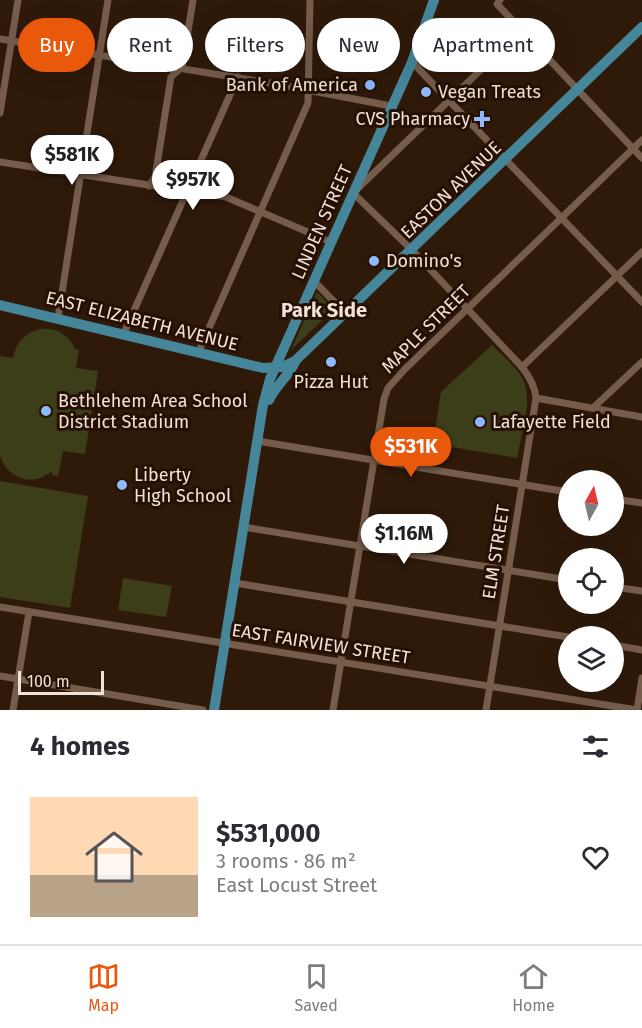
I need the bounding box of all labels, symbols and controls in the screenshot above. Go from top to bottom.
chip: Buy [18,18,95,72]
chip: Rent [107,18,193,72]
chip: Filters [205,18,305,72]
chip: New [317,18,400,72]
chip: Apartment [412,18,555,72]
place label: Bank of America [226,74,358,96]
marker: Bank of America [363,78,377,92]
place label: Vegan Treats [438,81,541,103]
marker: Vegan Treats [419,85,433,99]
place label: CVS Pharmacy [356,108,470,130]
marker: CVS Pharmacy [475,112,489,126]
pin: $581K [30,135,114,186]
street label: EASTON AVENUE [396,137,506,243]
text: $581K [45,142,99,166]
pin: $957K [151,160,235,211]
street label: LINDEN STREET [287,161,357,283]
text: $957K [166,167,220,191]
place label: Domino's [386,250,462,272]
marker: Domino's [367,254,381,268]
street label: MAPLE STREET [377,280,475,378]
street label: EAST ELIZABETH AVENUE [44,286,240,356]
district label: Park Side [281,298,367,322]
marker: Pizza Hut [324,355,338,369]
place label: Pizza Hut [294,371,369,393]
place label: Bethlehem Area School District Stadium [58,390,248,433]
marker: Bethlehem Area School District Stadium [39,404,53,418]
place label: Lafayette Field [492,411,611,433]
marker: Lafayette Field [473,415,487,429]
pin: $531K [369,427,453,478]
text: $531K [384,434,438,458]
place label: Liberty High School [134,464,231,507]
north arrow [558,470,624,536]
map controls [558,470,624,692]
marker: Liberty High School [115,478,129,492]
street label: ELM STREET [478,503,514,601]
pin: $1.16M [355,514,453,565]
text: $1.16M [375,521,433,545]
button: locate [558,548,624,614]
street label: EAST FAIRVIEW STREET [230,619,413,669]
button: layers [558,626,624,692]
scale bar [18,668,104,696]
text: 100 m [27,672,70,691]
icon: filters [579,730,612,763]
text: 4 homes [30,731,130,762]
text: $531,000 [216,818,321,849]
icon: home [78,821,150,893]
icon: heart [579,841,612,874]
text: 3 rooms · 86 m² [216,849,356,873]
text: East Locust Street [216,873,377,897]
tab: Map [87,960,120,1015]
tab: Saved [295,960,338,1015]
tab: Home [512,960,555,1015]

